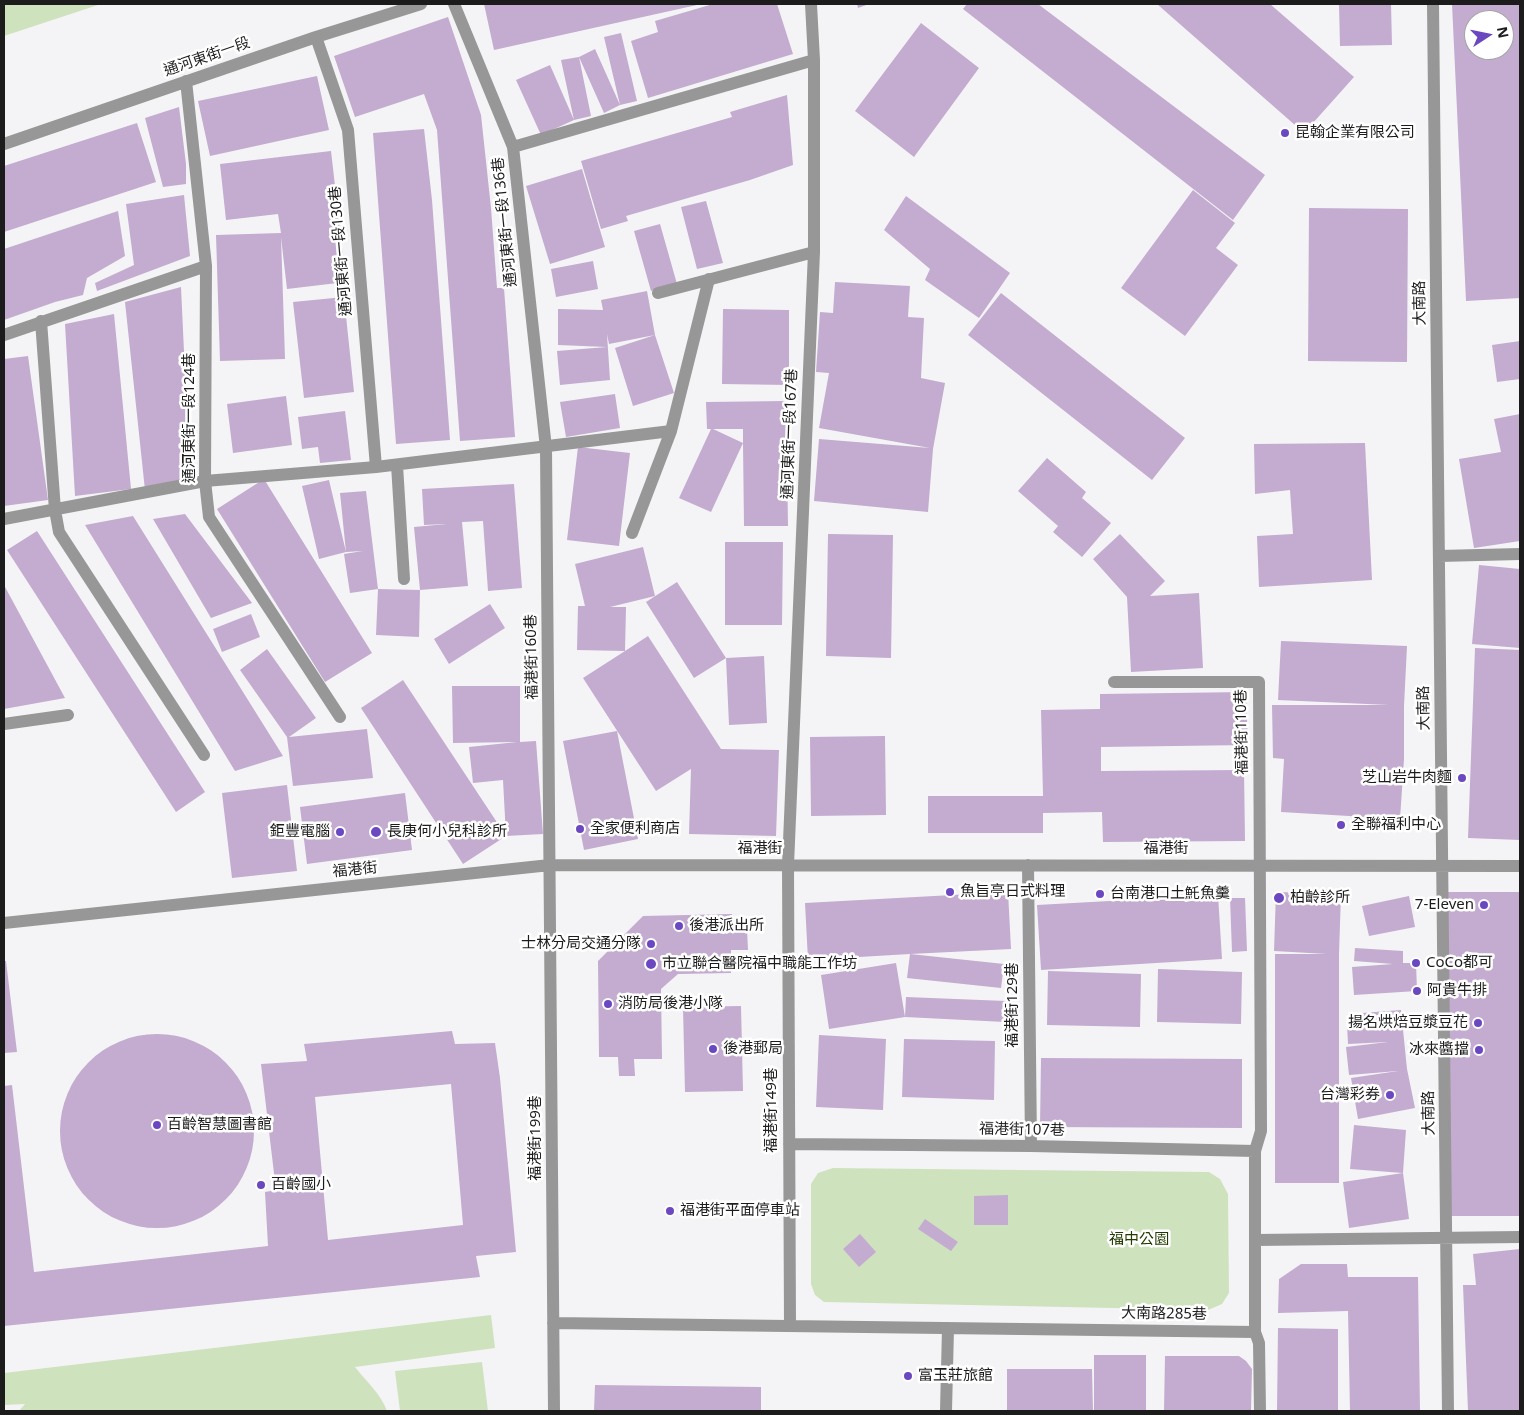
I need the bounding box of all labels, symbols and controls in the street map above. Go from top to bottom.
north arrow [1464,10,1514,60]
text: N [1493,25,1514,40]
street label: 通河東街一段 [162,34,252,80]
place label: 昆翰企業有限公司 [1295,124,1415,142]
marker: 昆翰企業有限公司 [1279,127,1291,139]
street label: 通河東街一段136巷 [489,156,521,288]
street label: 通河東街一段130巷 [326,185,356,317]
street label: 大南路 [1411,280,1429,326]
street label: 通河東街一段124巷 [181,353,199,483]
street label: 通河東街一段167巷 [779,368,801,500]
street label: 福港街160巷 [522,614,542,700]
street label: 大南路 [1415,685,1433,731]
street label: 福港街110巷 [1232,689,1252,775]
place label: 芝山岩牛肉麵 [1362,769,1452,787]
marker: 芝山岩牛肉麵 [1456,772,1468,784]
place label: 全聯福利中心 [1351,816,1441,834]
marker: 全聯福利中心 [1335,819,1347,831]
place label: 全家便利商店 [590,820,680,838]
place label: 鉅豐電腦 [270,823,330,841]
place label: 長庚何小兒科診所 [387,823,507,841]
marker: 全家便利商店 [574,823,586,835]
marker: 長庚何小兒科診所 [369,825,383,839]
marker: 鉅豐電腦 [334,826,346,838]
street label: 福港街 [738,840,782,858]
street label: 福港街 [1144,840,1188,858]
street label: 福港街 [332,859,378,881]
place label: 魚旨亭日式料理 [960,883,1065,901]
place label: 台南港口土魠魚羹 [1110,885,1230,903]
marker: 魚旨亭日式料理 [944,886,956,898]
marker: 台南港口土魠魚羹 [1094,888,1106,900]
place label: 柏齡診所 [1290,889,1350,907]
marker: 柏齡診所 [1272,891,1286,905]
place label: 7-Eleven [1415,896,1474,914]
marker: 7-Eleven [1478,899,1490,911]
place label: 後港派出所 [689,917,764,935]
marker: 後港派出所 [673,920,685,932]
place label: 士林分局交通分隊 [521,935,641,953]
marker: 士林分局交通分隊 [645,938,657,950]
place label: CoCo都可 [1426,954,1493,972]
place label: 市立聯合醫院福中職能工作坊 [662,955,857,973]
marker: 市立聯合醫院福中職能工作坊 [644,957,658,971]
marker: CoCo都可 [1410,957,1422,969]
street label: 福港街129巷 [1004,962,1022,1048]
place label: 阿貴牛排 [1427,982,1487,1000]
marker: 阿貴牛排 [1411,985,1423,997]
place label: 消防局後港小隊 [618,995,723,1013]
marker: 消防局後港小隊 [602,998,614,1010]
place label: 揚名烘焙豆漿豆花 [1348,1014,1468,1032]
marker: 揚名烘焙豆漿豆花 [1472,1017,1484,1029]
place label: 後港郵局 [723,1040,783,1058]
place label: 冰來醬擋 [1409,1041,1469,1059]
marker: 後港郵局 [707,1043,719,1055]
marker: 冰來醬擋 [1473,1044,1485,1056]
street label: 福港街149巷 [763,1067,781,1153]
place label: 台灣彩券 [1320,1086,1380,1104]
marker: 台灣彩券 [1384,1089,1396,1101]
street label: 大南路 [1420,1090,1438,1136]
street label: 福港街199巷 [527,1095,545,1181]
place label: 百齡智慧圖書館 [167,1116,272,1134]
marker: 百齡智慧圖書館 [151,1119,163,1131]
street label: 福港街107巷 [979,1120,1065,1140]
place label: 百齡國小 [271,1176,331,1194]
marker: 百齡國小 [255,1179,267,1191]
place label: 福港街平面停車站 [680,1202,800,1220]
marker: 福港街平面停車站 [664,1205,676,1217]
park label: 福中公園 [1109,1231,1169,1249]
street label: 大南路285巷 [1121,1304,1207,1324]
place label: 富玉莊旅館 [918,1367,993,1385]
marker: 富玉莊旅館 [902,1370,914,1382]

